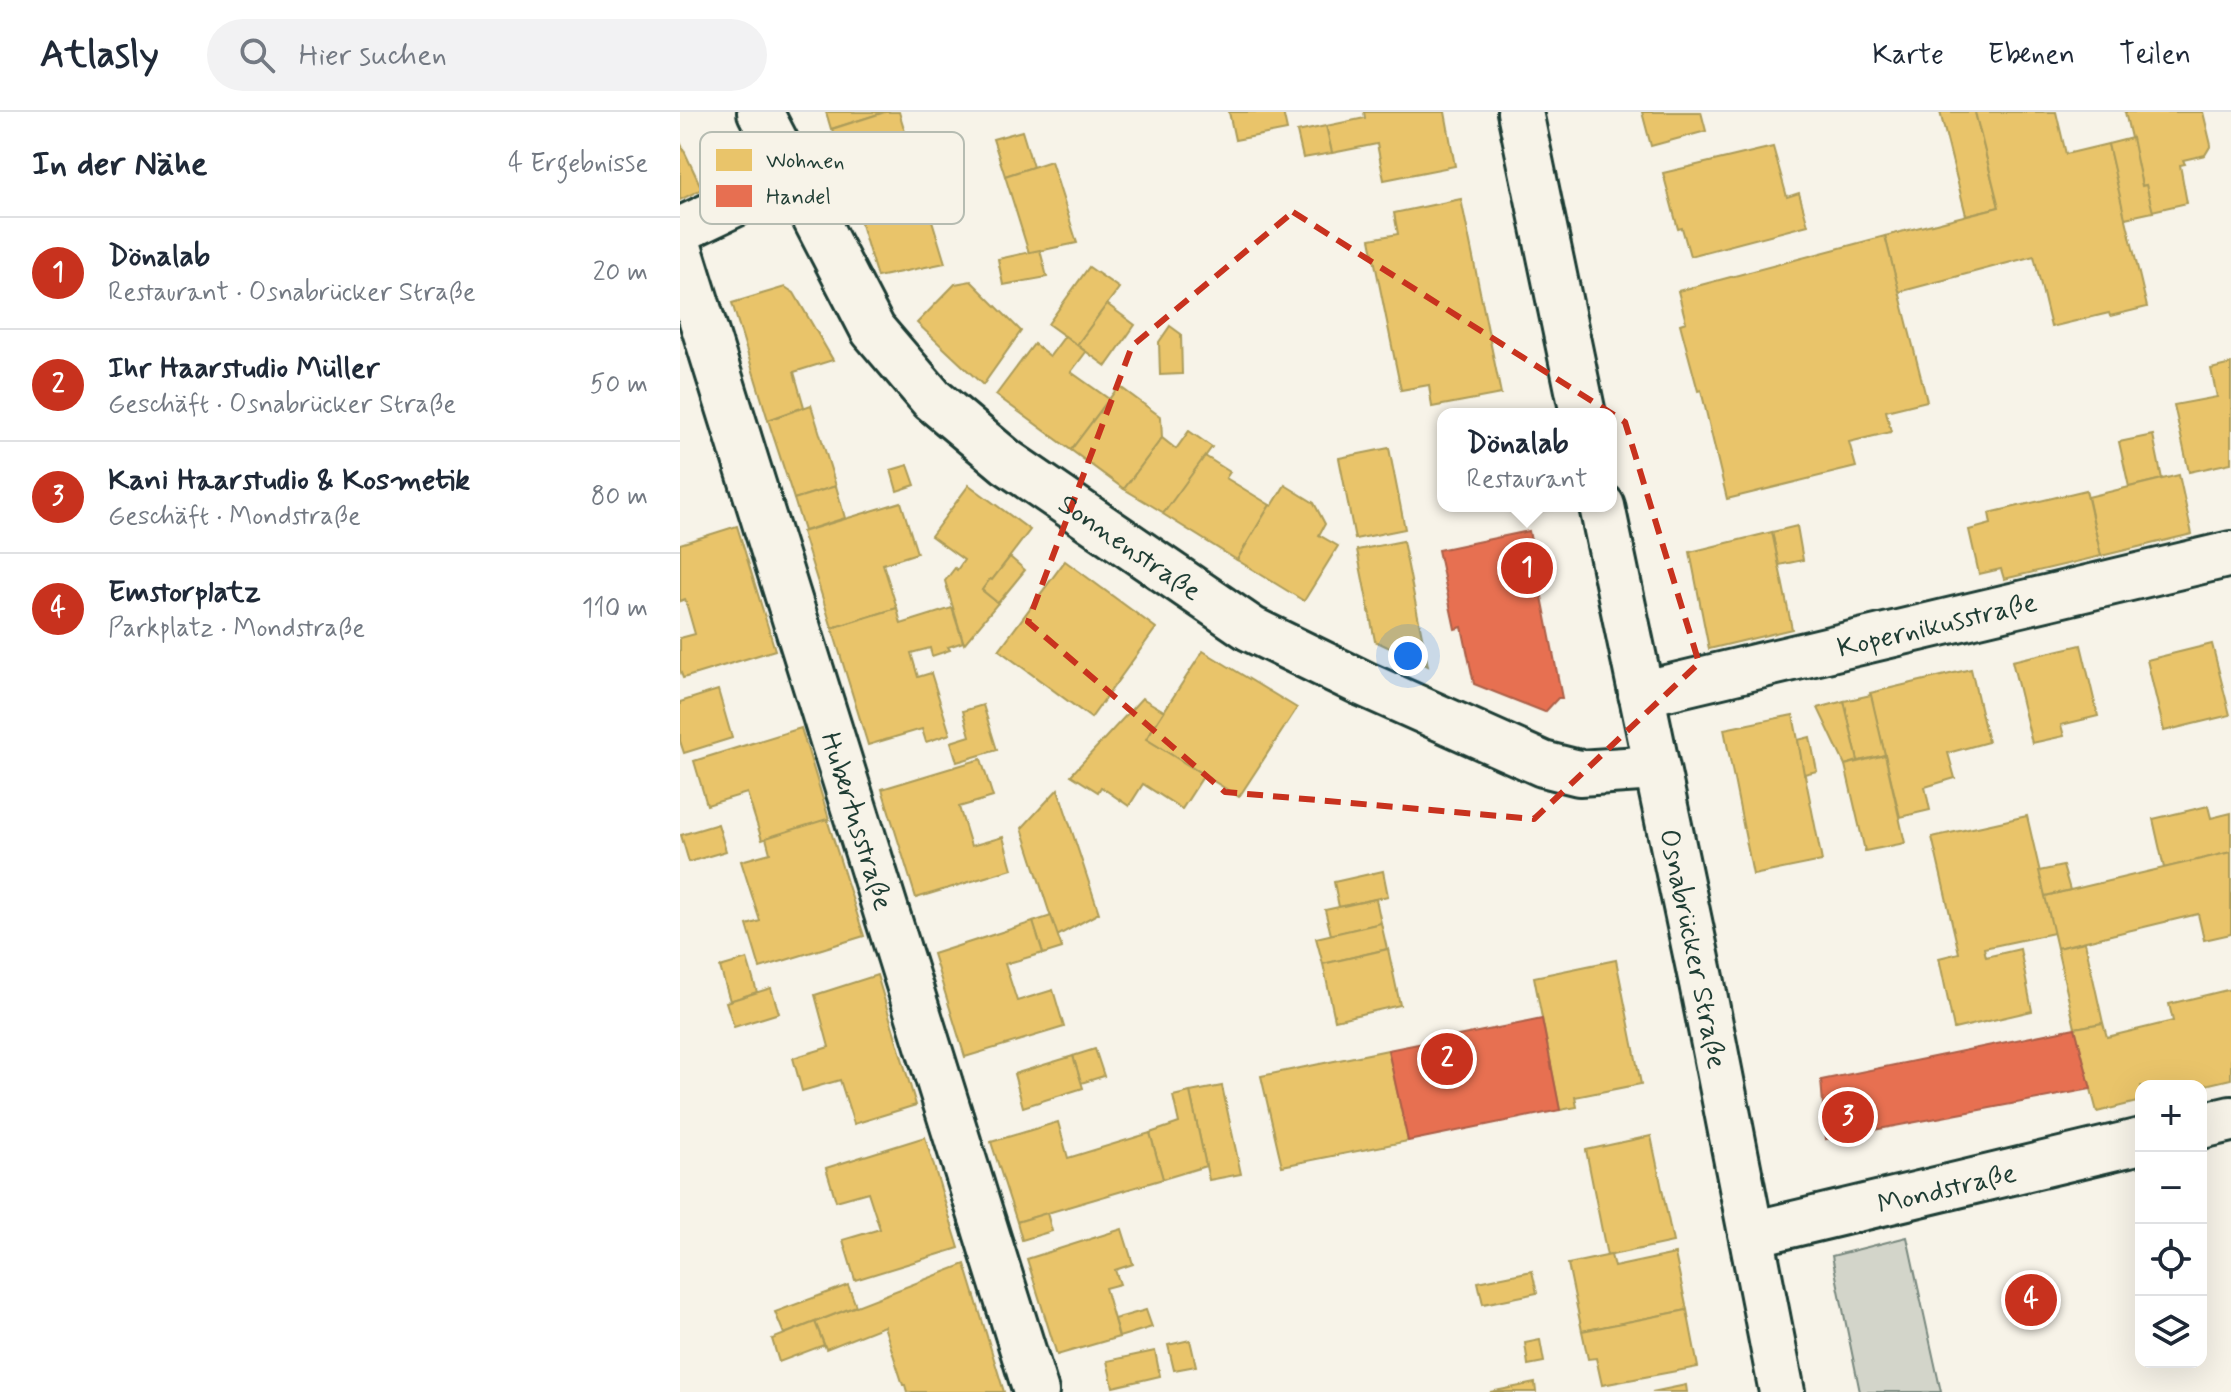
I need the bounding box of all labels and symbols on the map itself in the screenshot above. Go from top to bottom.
legend [700,132,964,224]
text: Wohnen [766,148,845,176]
text: Handel [766,184,831,212]
street label: Sonnenstraße [1050,487,1208,611]
pin: 1 [1501,538,1553,598]
street label: Kopernikusstraße [1834,585,2041,668]
your location [1388,636,1428,676]
street label: Hubertusstraße [810,728,901,915]
street label: Osnabrücker Straße [1649,826,1734,1072]
pin: 2 [1421,1029,1473,1089]
pin: 3 [1822,1087,1874,1147]
street label: Mondstraße [1874,1155,2020,1224]
pin: 4 [2005,1270,2057,1330]

